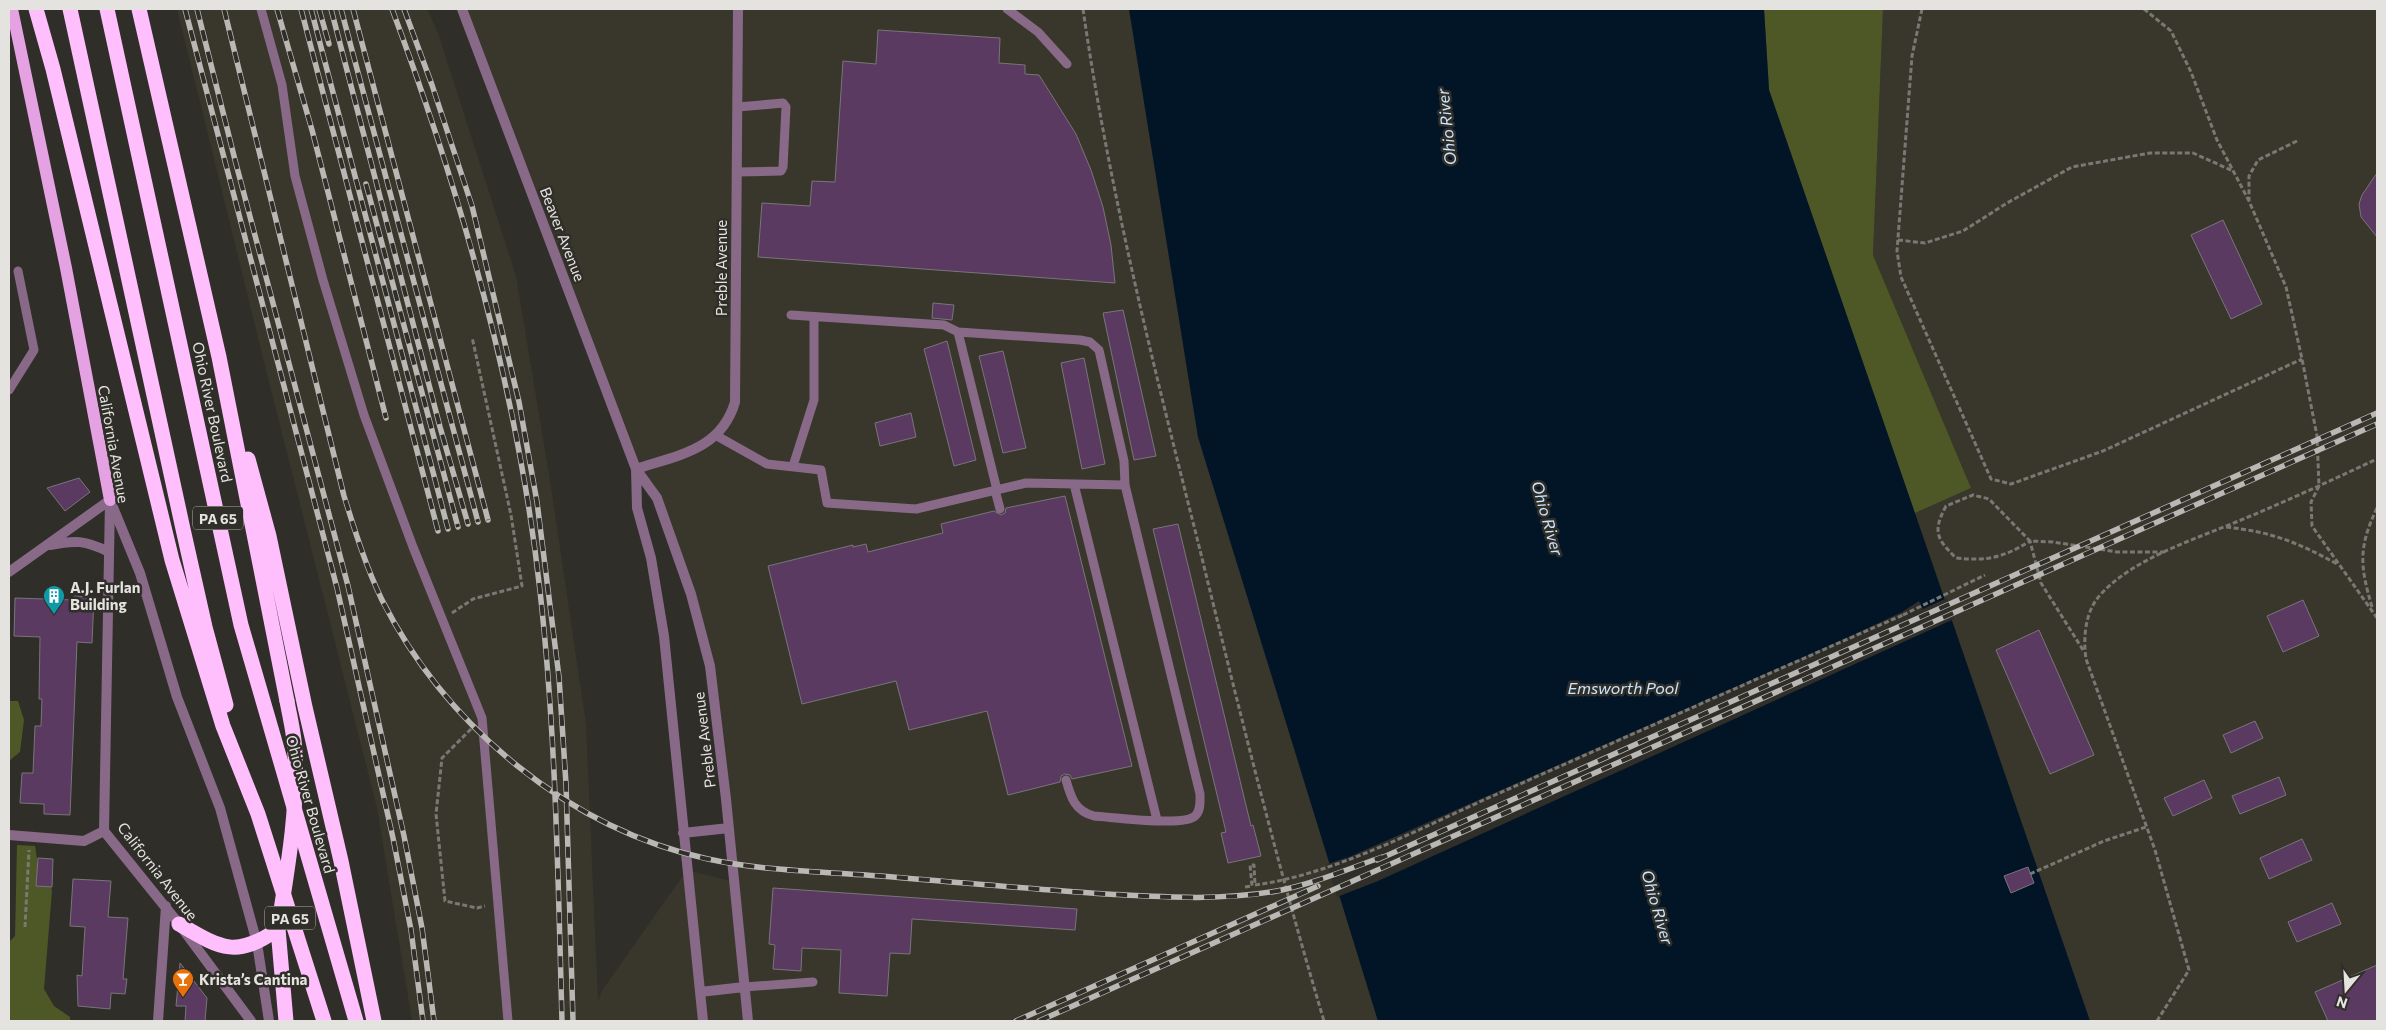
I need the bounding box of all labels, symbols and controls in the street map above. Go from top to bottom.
water label: Ohio River [1432,87,1459,166]
street label: Beaver Avenue [537,184,589,284]
street label: Preble Avenue [712,220,730,316]
street label: Ohio River Boulevard [189,340,237,484]
street label: California Avenue [95,384,133,504]
water label: Ohio River [1528,479,1568,558]
road number: PA 65 [193,506,243,530]
place label: A.J. Furlan Building [70,578,140,613]
building icon: A.J. Furlan Building [42,584,66,615]
water label: Emsworth Pool [1568,678,1679,697]
street label: Preble Avenue [689,691,719,789]
street label: Ohio River Boulevard [283,733,339,875]
street label: California Avenue [114,818,202,924]
water label: Ohio River [1638,868,1678,947]
road number: PA 65 [265,906,315,930]
north arrow [2321,965,2371,1015]
bar icon: Krista’s Cantina [171,967,195,998]
place label: Krista’s Cantina [199,970,308,988]
text: N [2334,993,2349,1013]

